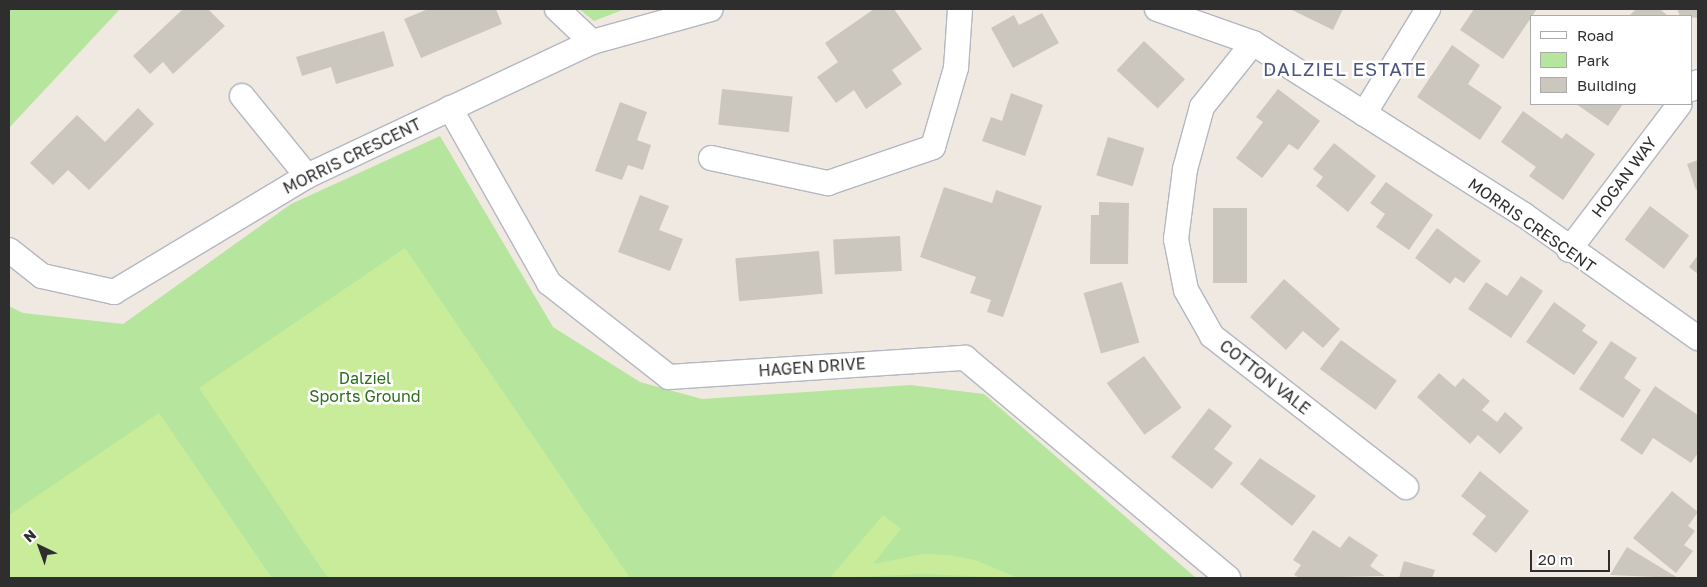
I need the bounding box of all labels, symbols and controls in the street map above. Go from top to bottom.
legend [1530,15,1692,105]
text: Road [1577,26,1614,44]
text: Park [1577,51,1609,69]
district label: DALZIEL ESTATE [1261,58,1429,80]
text: Building [1577,76,1637,94]
street label: MORRIS CRESCENT [280,114,424,198]
street label: HOGAN WAY [1588,133,1660,221]
street label: MORRIS CRESCENT [1465,174,1599,276]
street label: COTTON VALE [1216,336,1314,418]
street label: HAGEN DRIVE [758,354,866,380]
park label: Dalziel Sports Ground [309,368,421,406]
north arrow [15,522,65,572]
text: N [20,526,39,545]
scale bar [1532,540,1612,572]
text: 20 m [1538,550,1573,568]

